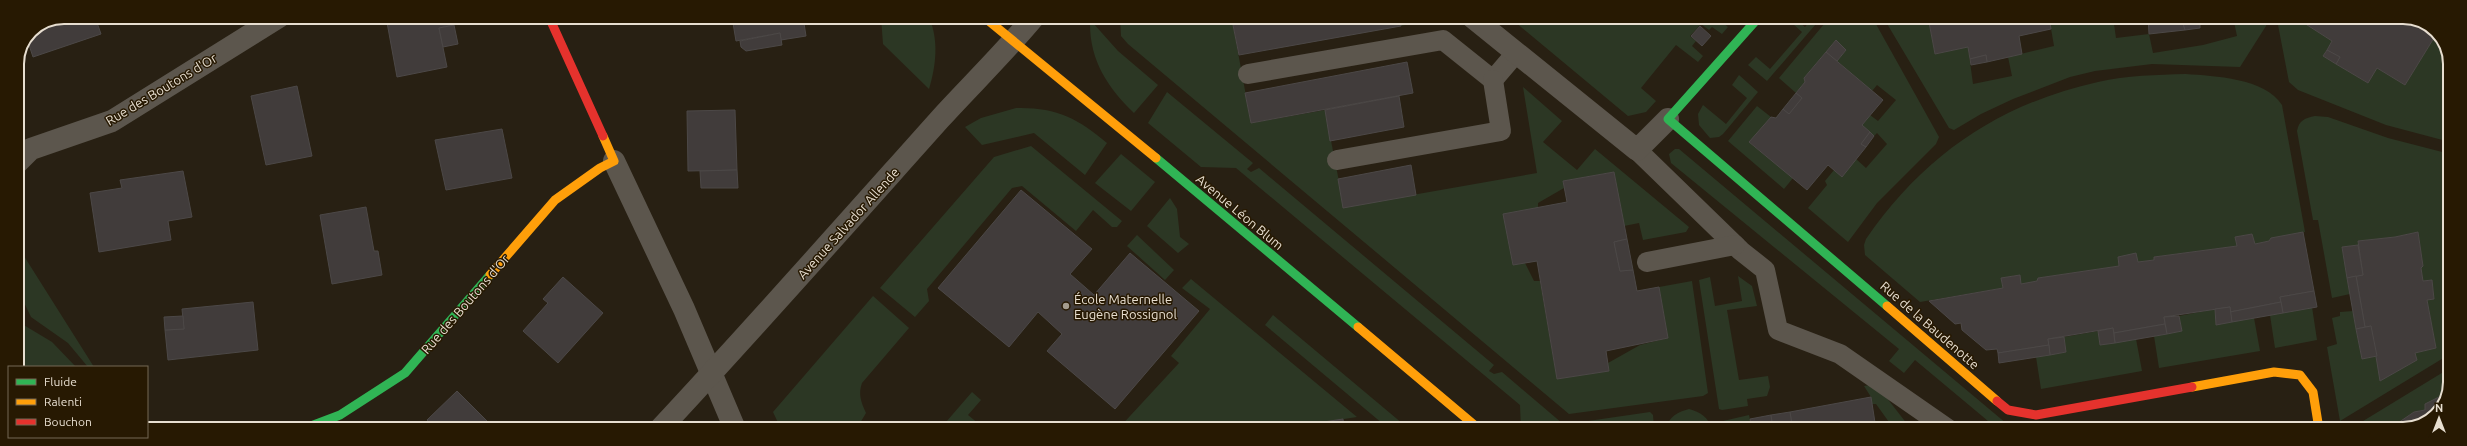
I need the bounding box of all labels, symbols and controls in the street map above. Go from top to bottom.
street label: Rue des Boutons d'Or [103,50,219,128]
street label: Avenue Salvador Allende [794,165,902,281]
street label: Avenue Léon Blum [1194,172,1286,252]
street label: Rue des Boutons d'Or [418,252,512,356]
street label: Rue de la Baudenotte [1878,278,1982,372]
place label: École Maternelle Eugène Rossignol [1074,291,1177,321]
marker: École Maternelle Eugène Rossignol [1061,301,1071,311]
legend [8,366,148,438]
text: Fluide [44,375,77,388]
text: Ralenti [44,395,82,408]
north arrow [2419,398,2459,438]
text: N [2435,402,2443,414]
text: Bouchon [44,415,92,428]

